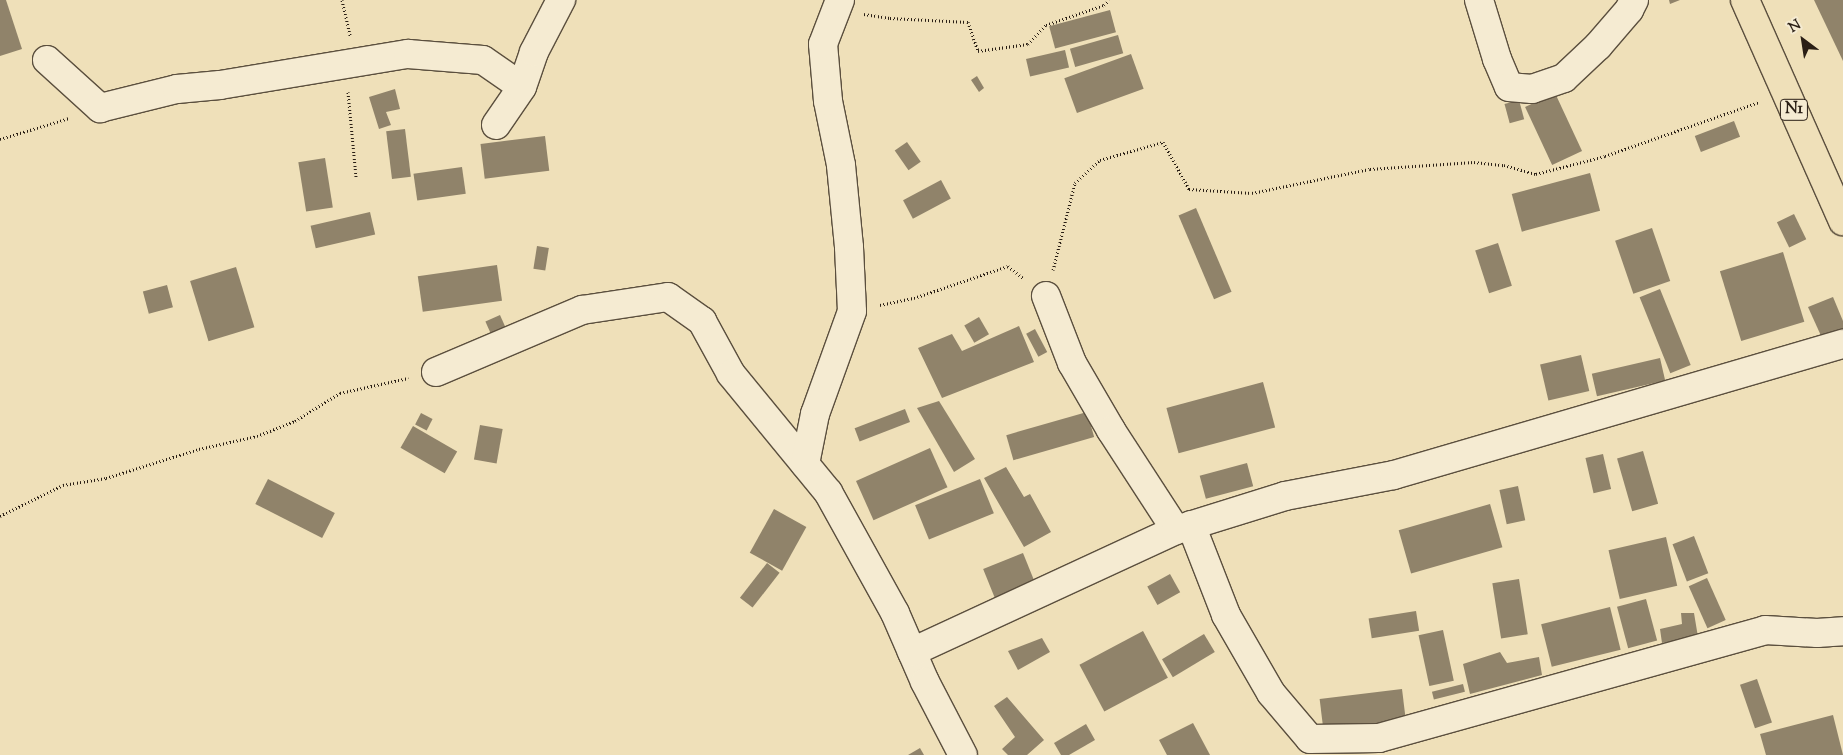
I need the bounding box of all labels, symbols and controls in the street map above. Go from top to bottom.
north arrow [1778,15,1828,65]
text: N [1785,16,1805,39]
road number: N1 [1779,96,1809,124]

